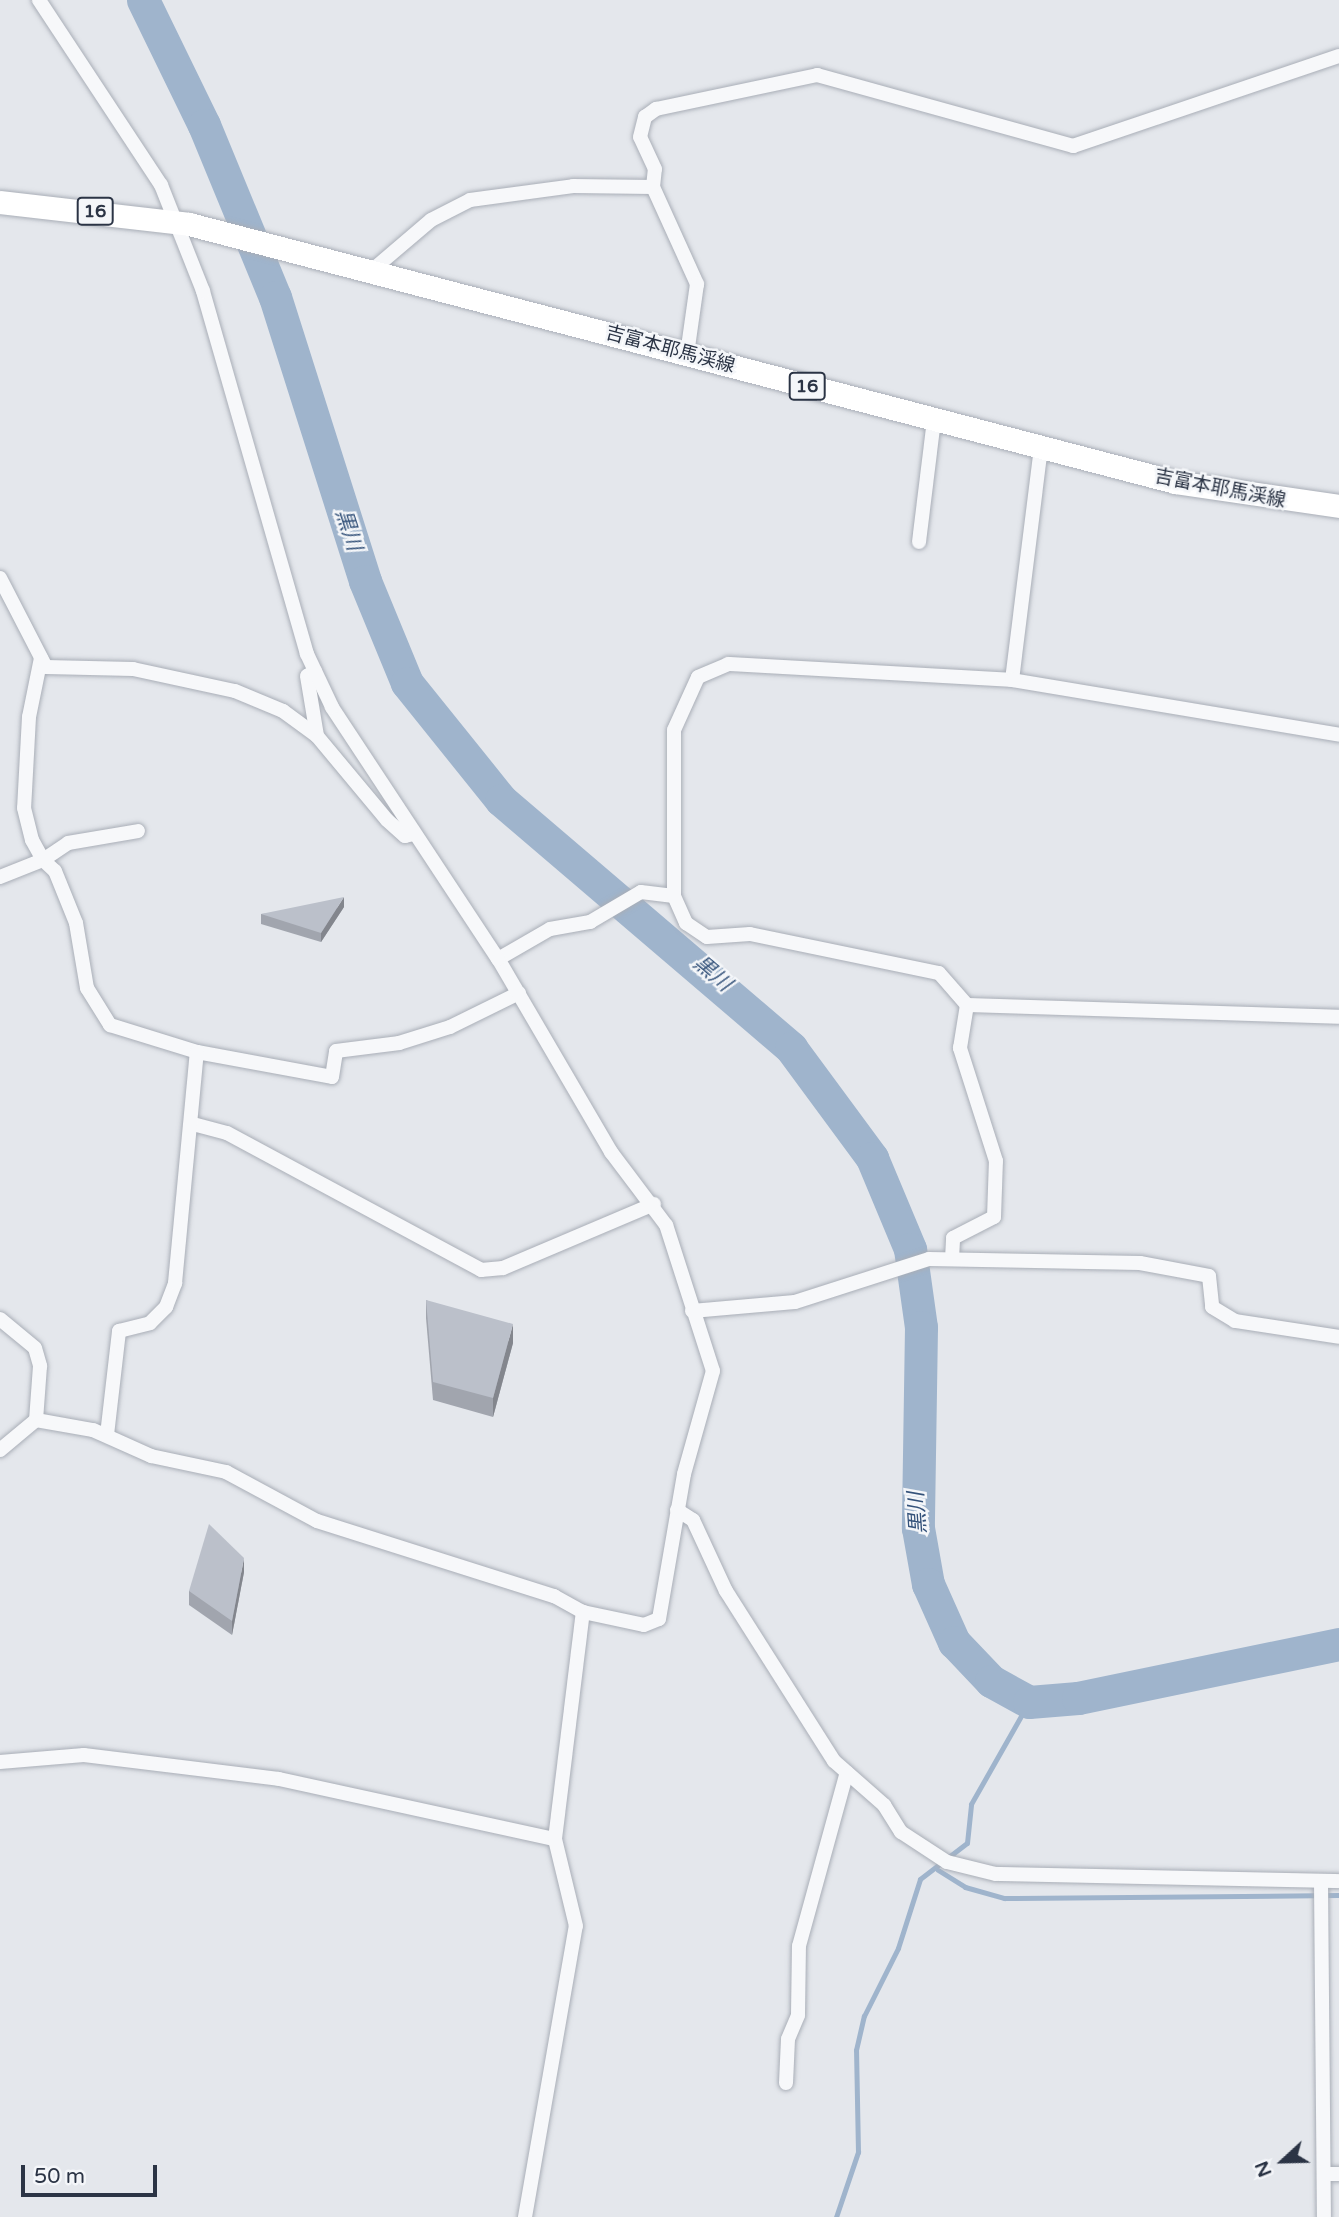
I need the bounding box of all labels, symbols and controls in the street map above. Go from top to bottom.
road number: 16 [76,196,114,226]
street label: 吉富本耶馬渓線 [603,322,737,378]
road number: 16 [788,372,826,400]
street label: 吉富本耶馬渓線 [1153,465,1287,513]
water label: 黒川 [330,506,366,554]
water label: 黒川 [688,951,736,997]
water label: 黒川 [904,1491,932,1535]
north arrow [1248,2126,1318,2196]
scale bar [24,2150,161,2194]
text: N [1250,2158,1277,2180]
text: 50 m [34,2164,85,2189]

